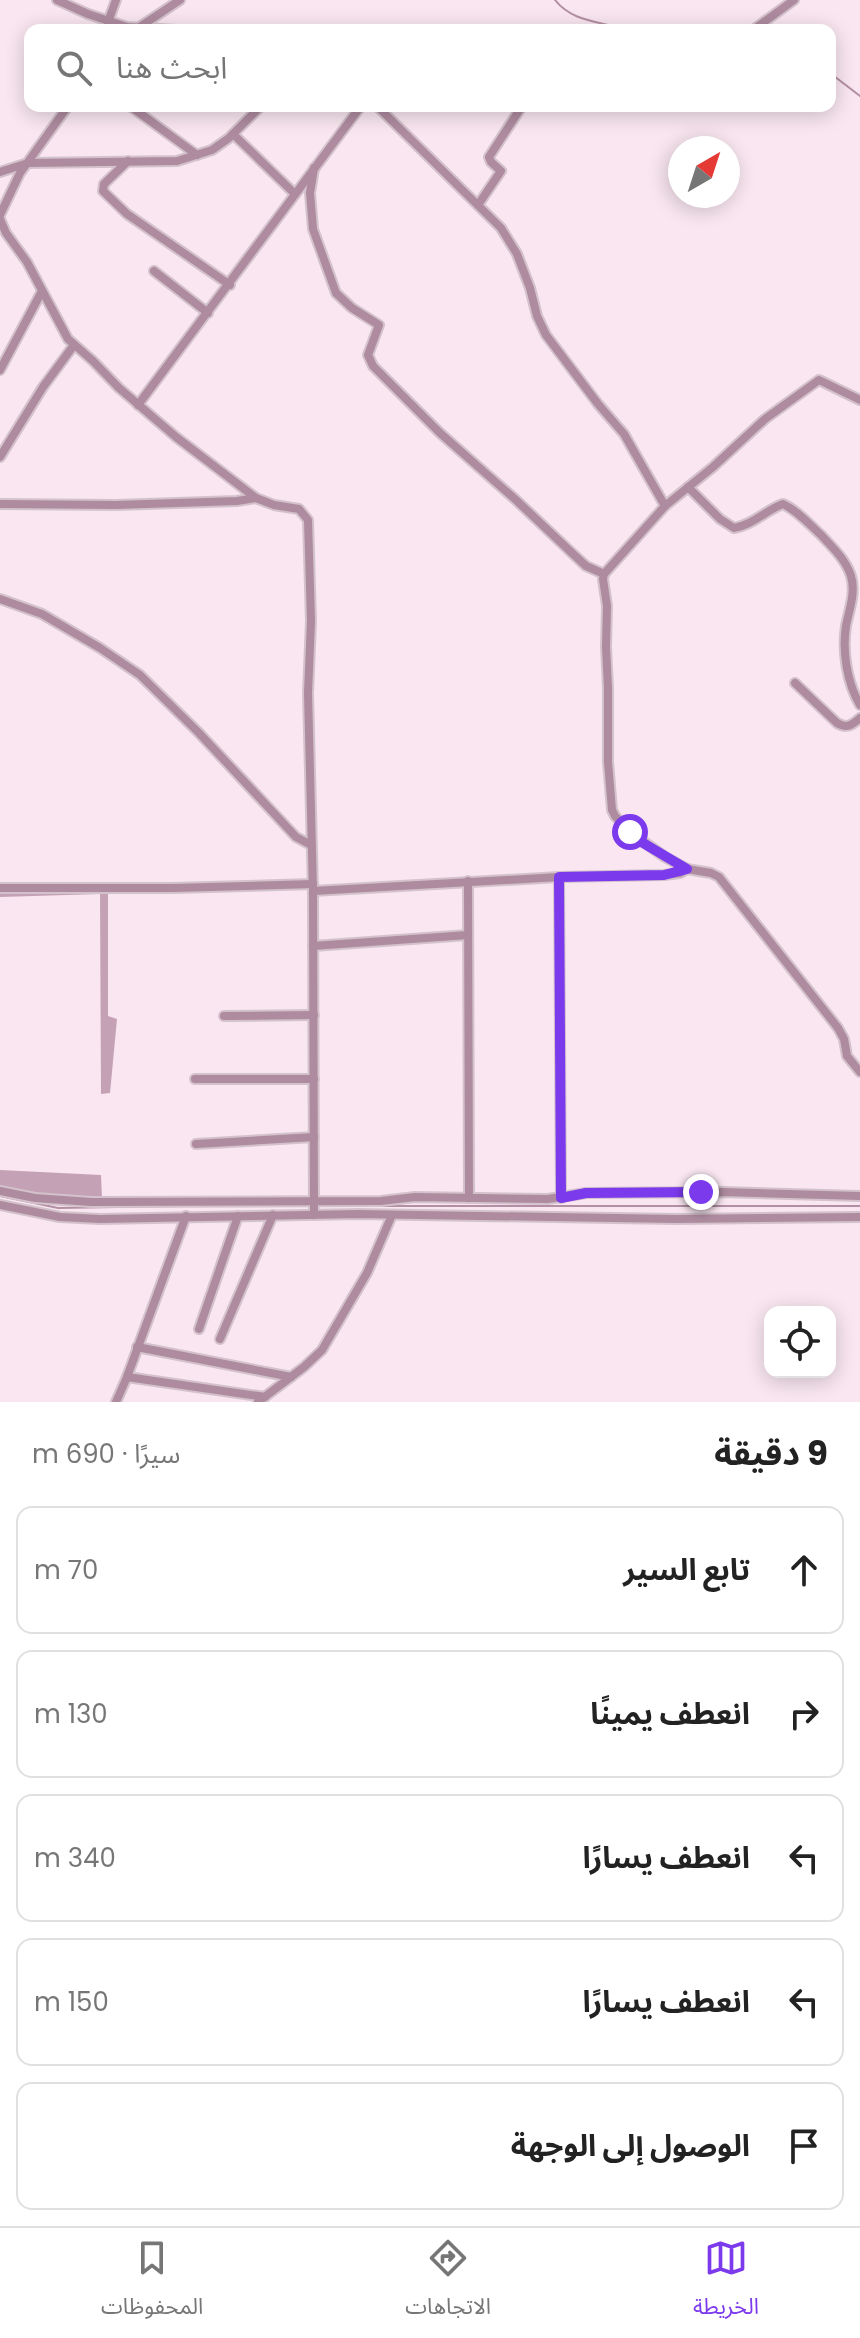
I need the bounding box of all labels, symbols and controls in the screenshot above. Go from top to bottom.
search box [24,24,836,112]
icon: search [52,46,96,90]
text: ابحث هنا [116,46,227,89]
north arrow [668,136,740,208]
route start [612,814,648,850]
route end [683,1174,719,1210]
map controls [764,1306,836,1378]
button: locate [764,1306,836,1378]
text: 9 دقيقة [714,1429,828,1477]
text: سيرًا · 690 m [32,1436,180,1472]
text: تابع السير [623,1548,750,1591]
icon: ahead [782,1548,826,1592]
text: 70 m [34,1552,98,1588]
text: انعطف يمينًا [590,1692,750,1735]
icon: right [782,1692,826,1736]
text: 130 m [34,1696,108,1732]
text: انعطف يسارًا [582,1836,750,1879]
icon: left [782,1836,826,1880]
text: 340 m [34,1840,116,1876]
text: انعطف يسارًا [582,1980,750,2023]
icon: left [782,1980,826,2024]
text: 150 m [34,1984,109,2020]
text: الوصول إلى الوجهة [511,2124,750,2167]
icon: arrive [782,2124,826,2168]
tab: المحفوظات [101,2236,203,2330]
tab: الاتجاهات [405,2236,491,2330]
tab: الخريطة [693,2236,759,2330]

